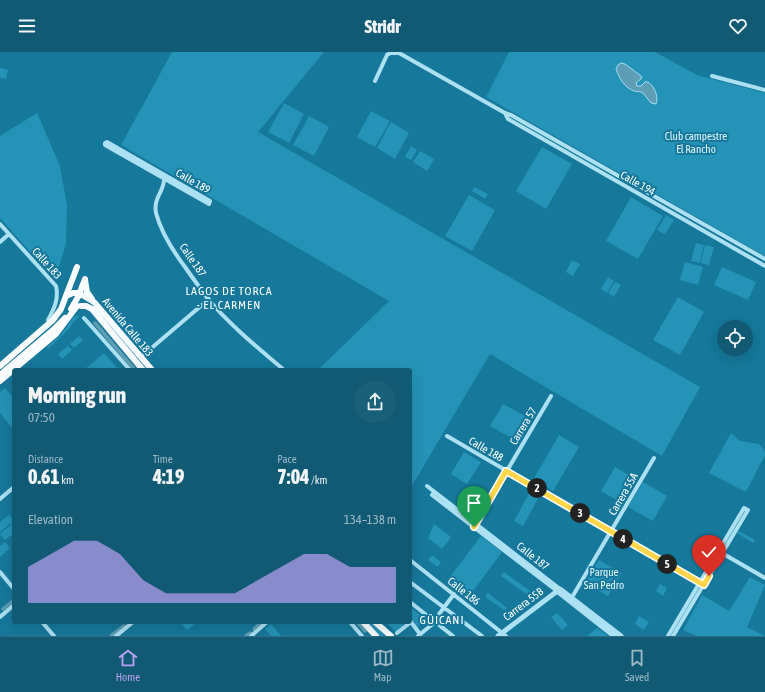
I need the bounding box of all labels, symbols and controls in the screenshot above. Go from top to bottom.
icon: menu [16,15,38,37]
icon: heart [727,15,749,37]
text: Stridr [364,16,401,37]
park label: Club campestre El Rancho [665,130,727,155]
street label: Calle 189 [174,166,212,196]
street label: Calle 194 [619,169,657,197]
street label: Calle 187 [177,241,209,279]
street label: Calle 183 [30,245,64,281]
district label: LAGOS DE TORCA - EL CARMEN [185,284,273,312]
street label: Avenida Calle 183 [100,295,156,359]
map controls [717,320,753,356]
button: locate [717,320,753,356]
button: share [354,381,396,423]
text: Morning run [28,382,126,408]
street label: Carrera 57 [507,405,539,447]
text: 07:50 [28,410,55,425]
street label: Calle 188 [467,434,505,464]
text: Distance [28,453,63,465]
text: Time [153,453,173,465]
text: Pace [277,453,297,465]
text: 0.61 [28,465,60,488]
text: 4:19 [153,465,184,488]
text: 7:04 [277,465,310,488]
street label: Carrera 55A [606,470,640,517]
text: km [60,474,74,486]
text: /km [310,474,328,486]
pin: 2 [527,478,547,498]
text: 2 [534,482,540,494]
pin [457,486,491,527]
icon: arrive [463,492,485,514]
pin: 3 [570,503,590,523]
text: 3 [577,507,583,519]
text: Elevation [28,512,73,527]
text: 134–138 m [344,512,396,527]
pin: 4 [613,529,633,549]
text: 4 [620,533,626,545]
pin [692,535,726,576]
street label: Calle 187 [514,540,552,572]
icon: check [698,541,720,563]
pin: 5 [657,554,677,574]
text: 5 [664,558,670,570]
park label: Parque San Pedro [584,566,624,591]
street label: Calle 186 [445,575,483,607]
street label: Carrera 55B [501,585,546,623]
district label: GÜICANI [420,613,464,627]
tab: Home [116,647,140,683]
tab: Map [372,647,394,683]
tab: Saved [625,647,649,683]

